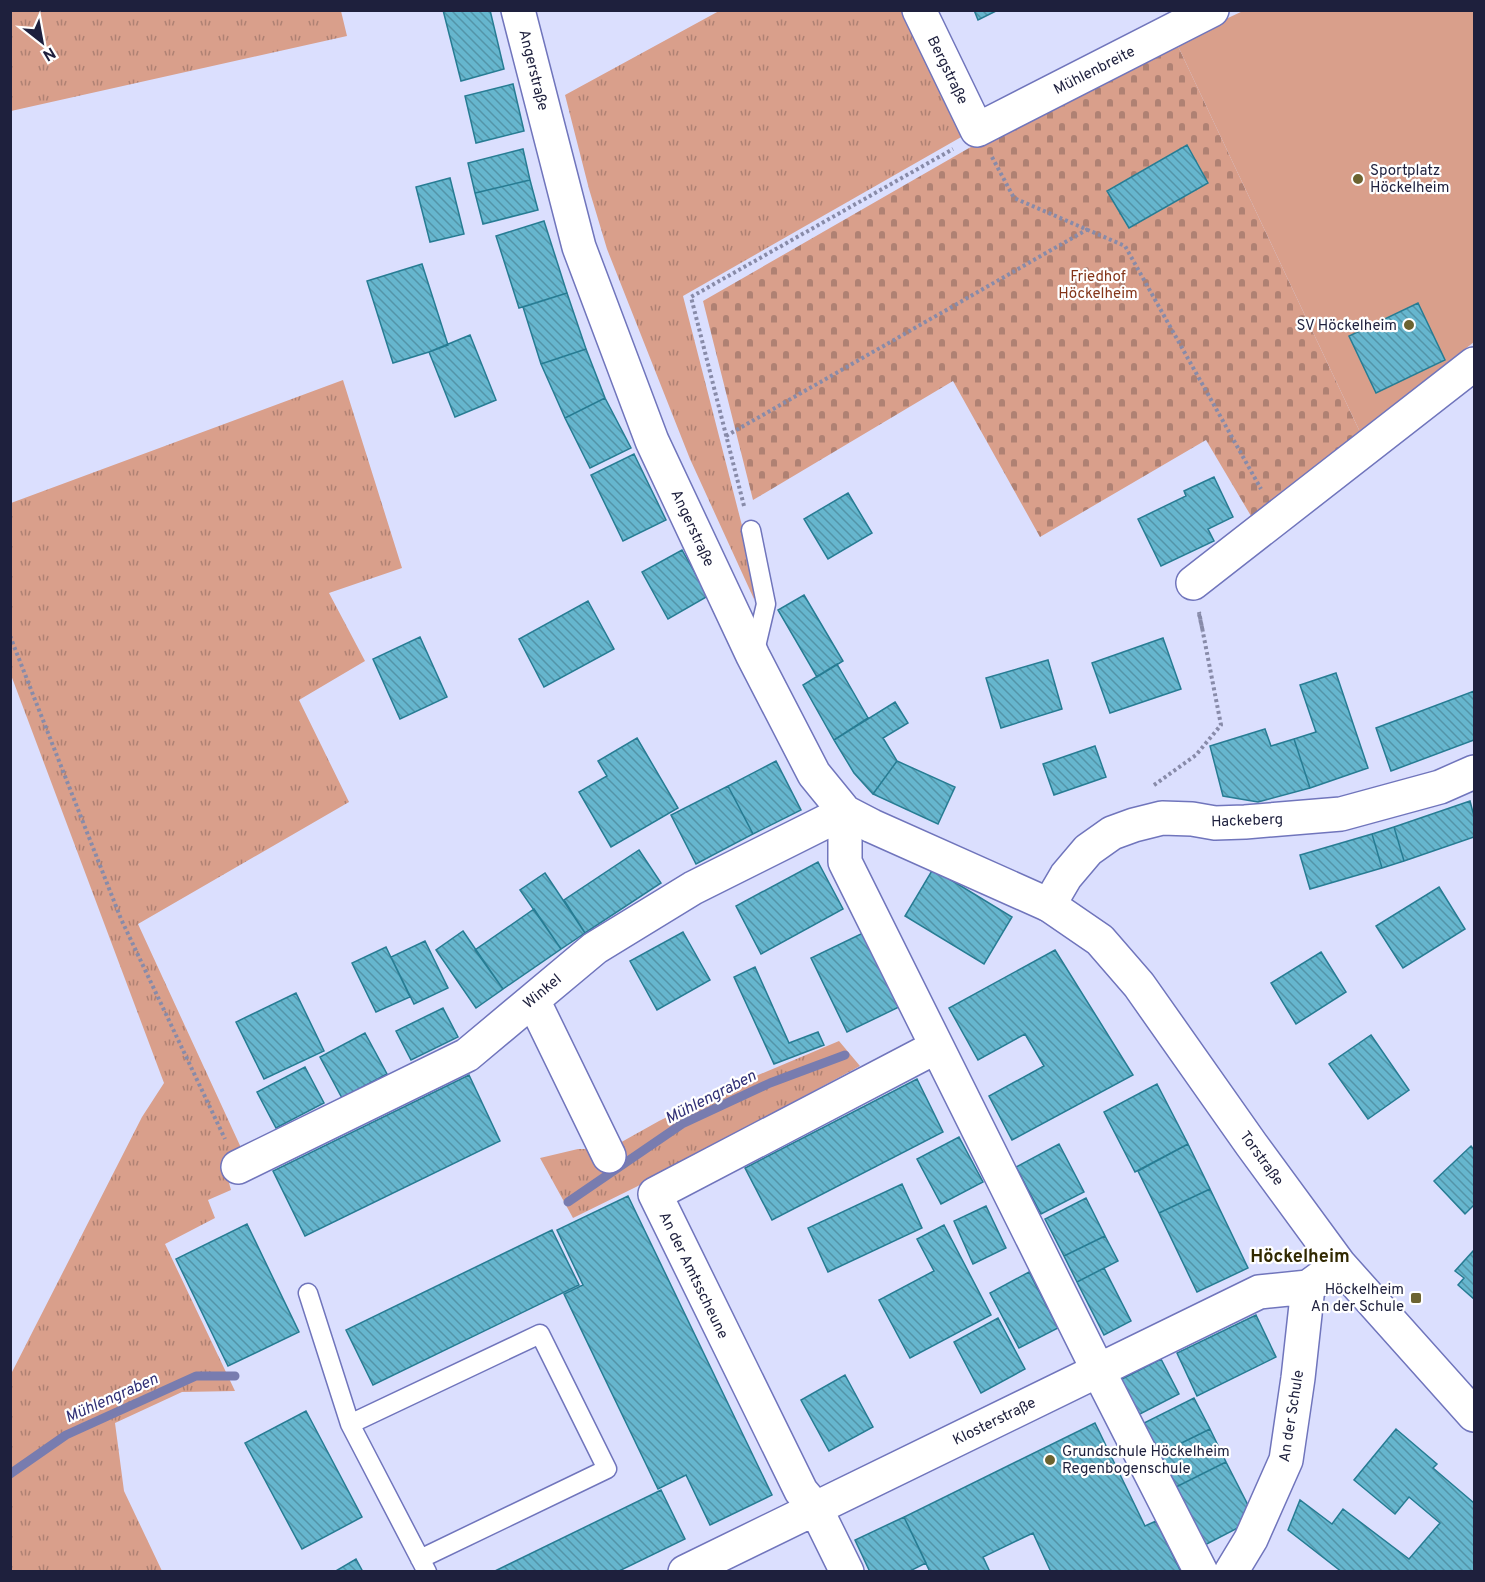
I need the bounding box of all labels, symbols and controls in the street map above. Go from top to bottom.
north arrow [12,12,72,72]
street label: Angerstraße [513,28,552,113]
street label: Bergstraße [922,33,971,108]
text: N [39,42,59,65]
street label: Mühlenbreite [1051,43,1139,100]
place label: Sportplatz Höckelheim [1370,162,1449,198]
marker: Sportplatz Höckelheim [1351,172,1365,186]
park label: Friedhof Höckelheim [1058,268,1138,304]
place label: SV Höckelheim [1296,317,1397,336]
marker: SV Höckelheim [1402,318,1416,332]
street label: Angerstraße [666,487,718,570]
street label: Hackeberg [1211,811,1283,832]
street label: Winkel [520,971,566,1014]
water label: Mühlengraben [662,1066,760,1129]
street label: Torstraße [1235,1128,1287,1190]
street label: An der Amtsscheune [654,1209,732,1342]
district label: Höckelheim [1250,1246,1350,1269]
place label: Höckelheim An der Schule [1311,1281,1404,1317]
marker: Höckelheim An der Schule [1409,1291,1423,1305]
water label: Mühlengraben [62,1369,162,1428]
street label: An der Schule [1276,1369,1309,1464]
street label: Klosterstraße [950,1394,1039,1451]
place label: Grundschule Höckelheim Regenbogenschule [1062,1443,1230,1479]
marker: Grundschule Höckelheim Regenbogenschule [1043,1453,1057,1467]

